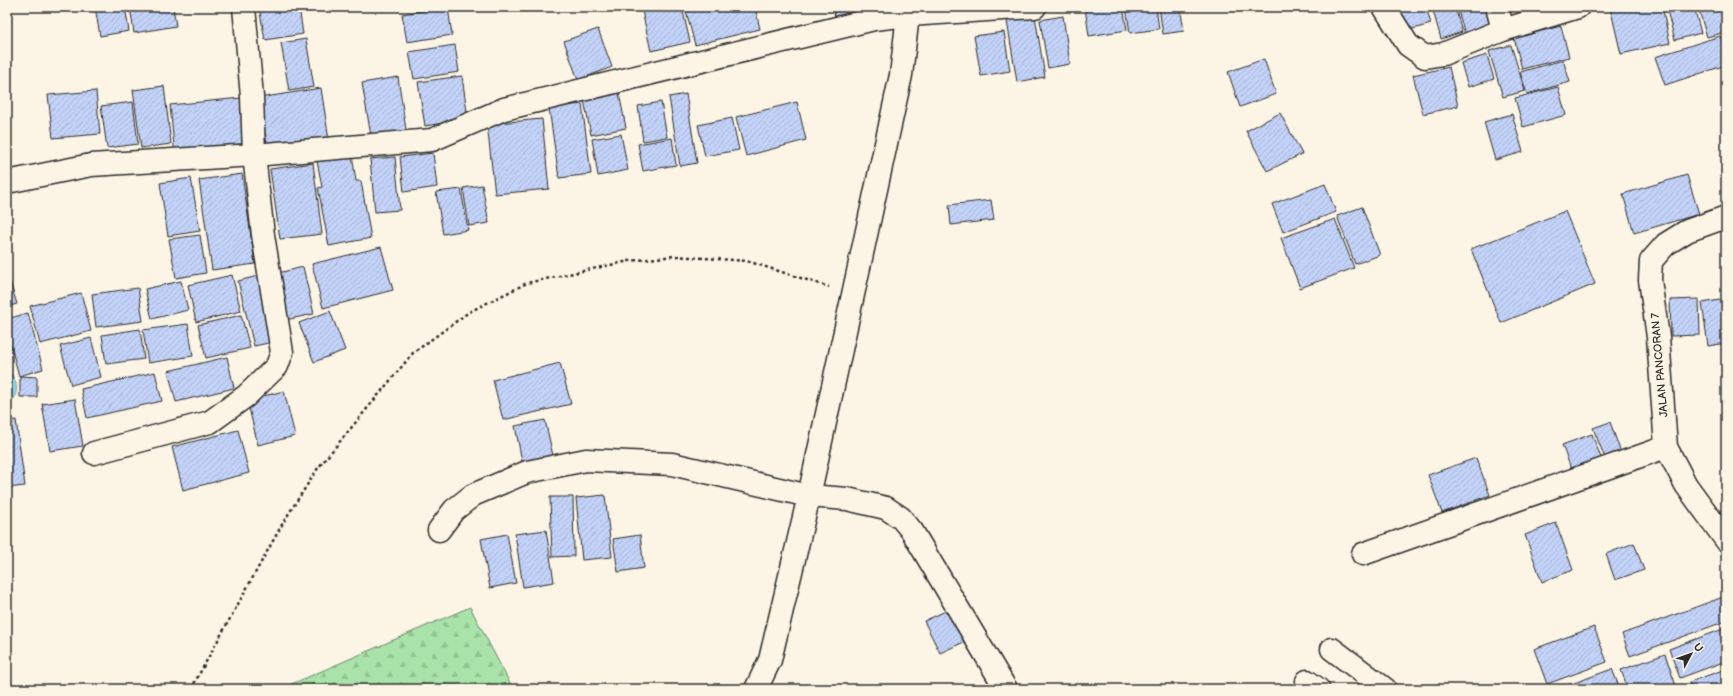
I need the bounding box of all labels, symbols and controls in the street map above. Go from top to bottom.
street label: JALAN PANCORAN 7 [1648,312,1671,418]
north arrow [1671,634,1711,674]
text: U [1691,641,1706,655]

